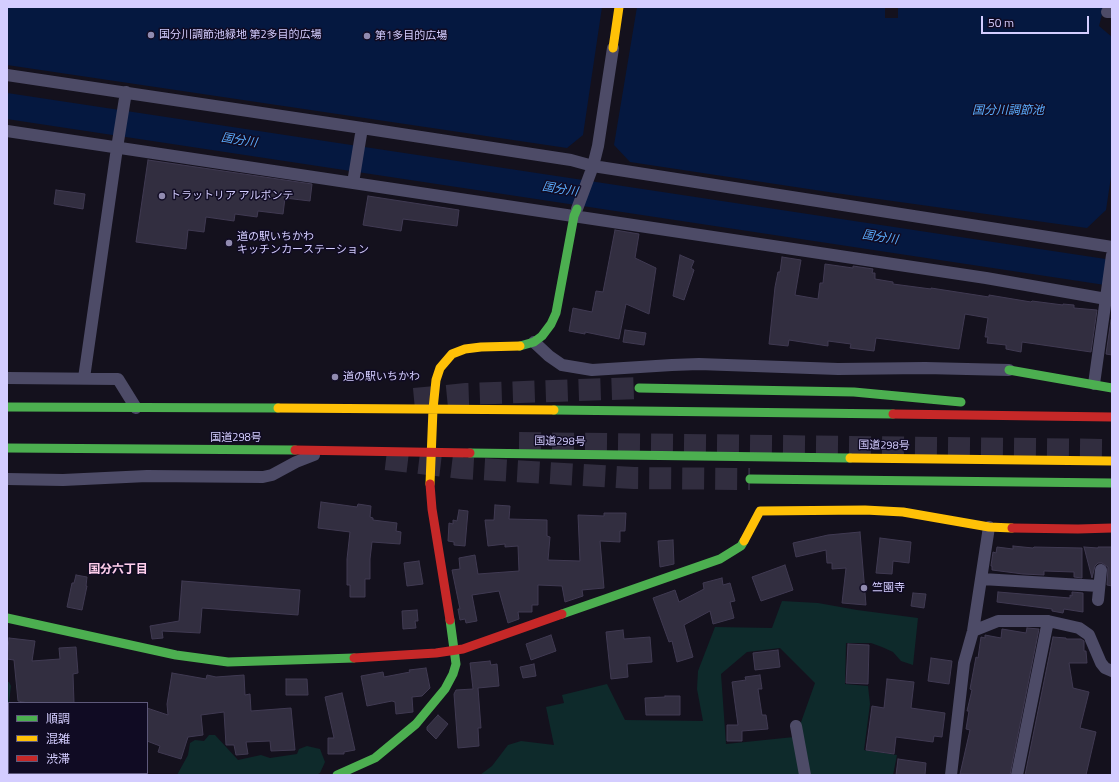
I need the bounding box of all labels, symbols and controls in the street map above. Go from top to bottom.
scale bar [983,8,1091,34]
text: 50 m [988,13,1014,32]
place label: 国分川調節池緑地 第2多目的広場 [159,28,322,42]
place label: 第1多目的広場 [375,29,447,43]
marker: 国分川調節池緑地 第2多目的広場 [146,30,156,40]
marker: 第1多目的広場 [362,31,372,41]
water label: 国分川調節池 [972,104,1044,118]
water label: 国分川 [220,131,258,151]
water label: 国分川 [541,180,579,200]
place label: トラットリア アルポンテ [170,189,293,203]
marker: トラットリア アルポンテ [157,191,167,201]
water label: 国分川 [861,228,899,248]
place label: 道の駅いちかわ キッチンカーステーション [237,230,369,256]
marker: 道の駅いちかわ キッチンカーステーション [224,238,234,248]
place label: 道の駅いちかわ [343,370,420,384]
marker: 道の駅いちかわ [330,372,340,382]
street label: 国道298号 [210,431,262,445]
street label: 国道298号 [534,435,586,449]
street label: 国道298号 [858,439,910,453]
district label: 国分六丁目 [88,563,148,577]
place label: 竺園寺 [872,581,905,595]
marker: 竺園寺 [859,583,869,593]
legend [8,702,148,774]
text: 順調 [46,709,70,728]
text: 混雑 [46,729,70,748]
text: 渋滞 [46,749,70,768]

